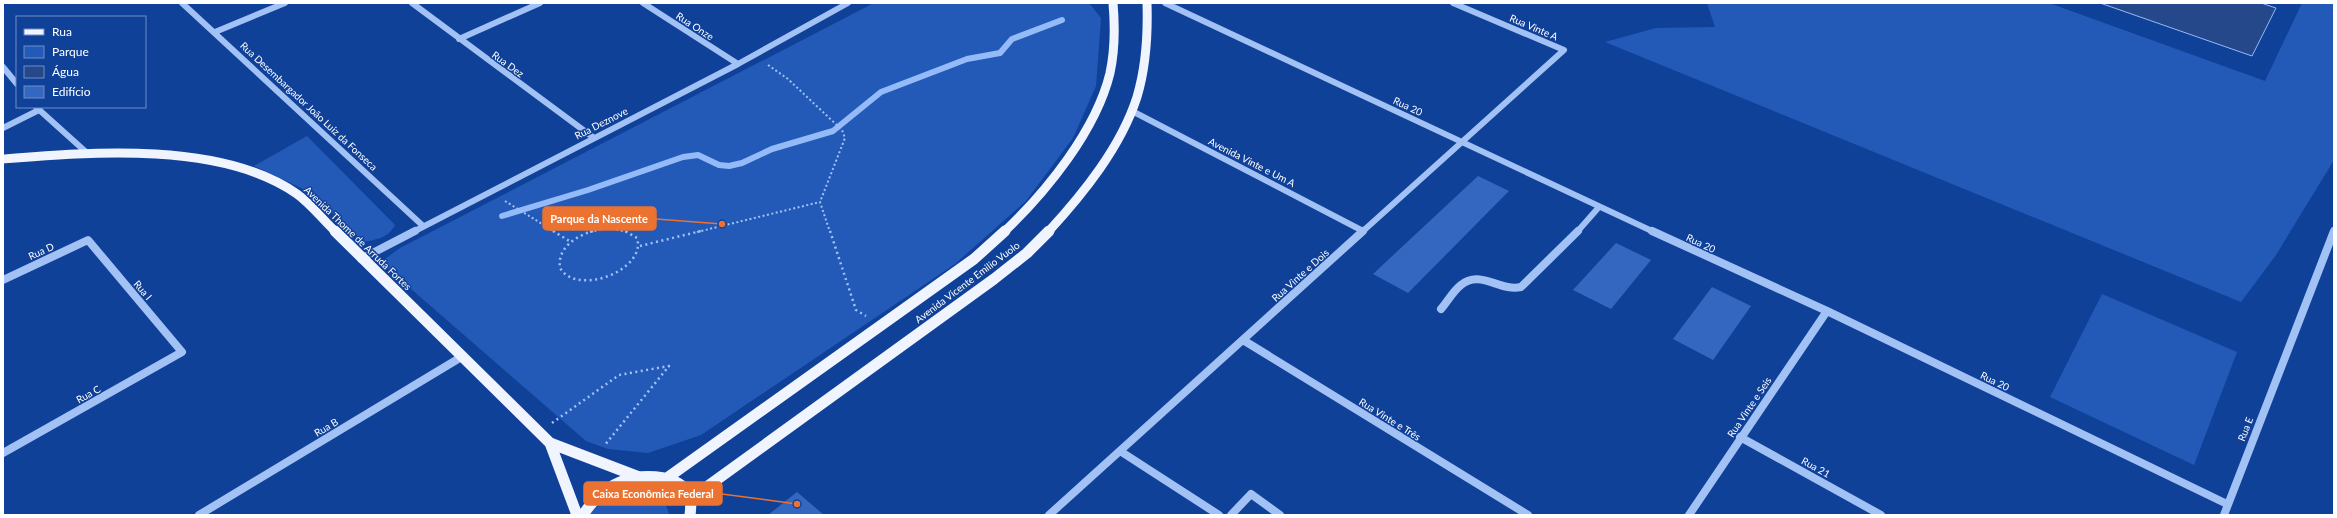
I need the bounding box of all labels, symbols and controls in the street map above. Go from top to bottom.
street label: Rua Onze [674,9,716,43]
street label: Rua Vinte A [1508,11,1560,43]
legend [16,16,146,108]
text: Rua [52,24,72,39]
street label: Rua Desembargador João Luiz da Fonseca [238,39,380,173]
text: Parque [52,44,89,59]
street label: Rua Dez [490,48,527,80]
text: Água [52,64,79,79]
text: Edifício [52,84,91,99]
street label: Rua 20 [1392,94,1425,118]
street label: Rua Deznove [572,105,630,141]
street label: Avenida Vinte e Um A [1207,135,1298,189]
street label: Avenida Thome de Arruda Fortes [302,184,414,292]
callout: Parque da Nascente [543,207,656,230]
text: Parque da Nascente [550,212,648,225]
street label: Rua 20 [1685,231,1718,255]
street label: Avenida Vicente Emilio Vuolo [912,239,1022,325]
street label: Rua D [26,240,56,262]
street label: Rua Vinte e Dois [1269,246,1331,304]
street label: Rua I [131,278,155,302]
street label: Rua 20 [1979,369,2012,393]
street label: Rua Vinte e Seis [1724,375,1774,439]
street label: Rua C [74,382,102,406]
street label: Rua Vinte e Três [1357,395,1423,443]
street label: Rua B [312,415,340,439]
street label: Rua E [2235,415,2255,443]
street label: Rua 21 [1800,454,1833,480]
callout: Caixa Econômica Federal [584,482,722,505]
text: Caixa Econômica Federal [592,487,714,500]

